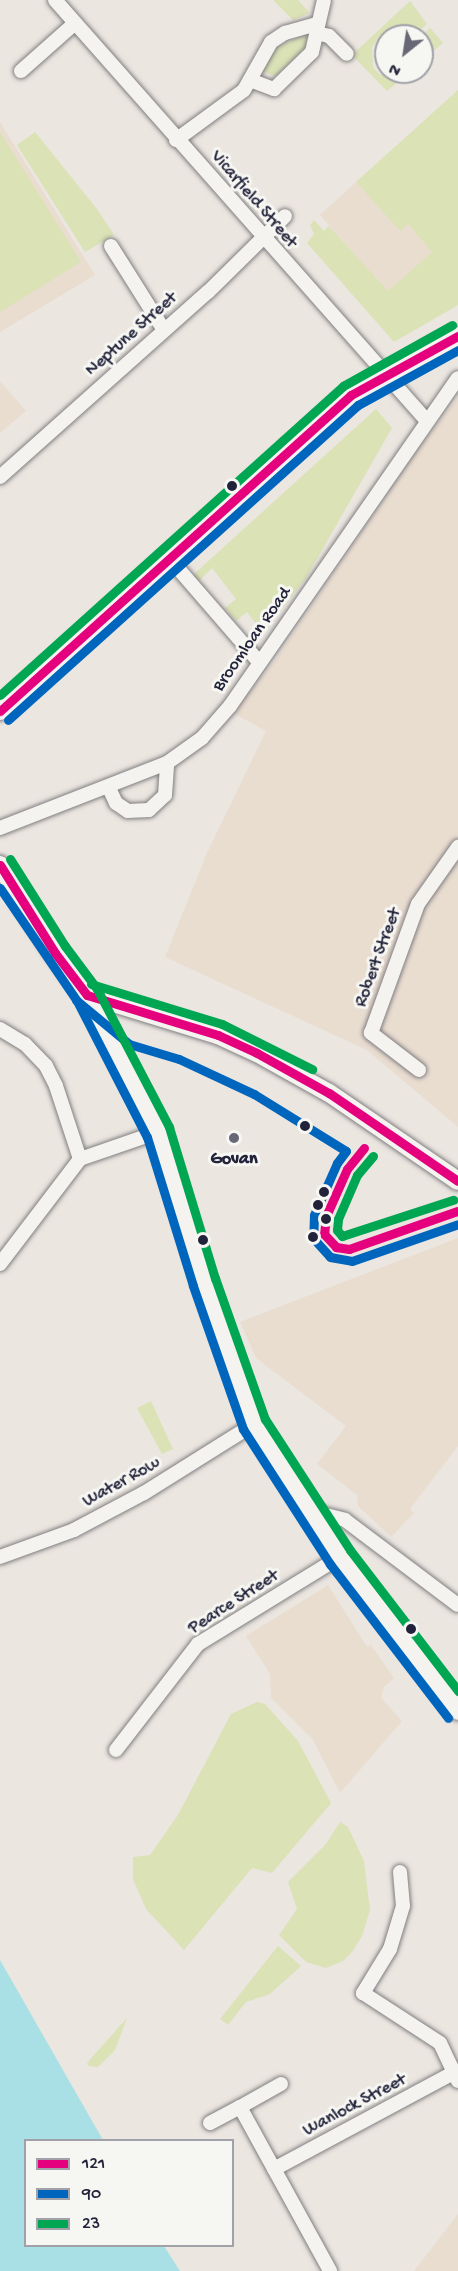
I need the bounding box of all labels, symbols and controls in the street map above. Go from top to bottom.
north arrow [374,24,434,84]
text: N [386,57,405,79]
street label: Vicarfield Street [205,147,301,253]
street label: Neptune Street [82,288,182,382]
unlabelled marker [226,480,238,492]
street label: Broomloan Road [209,584,297,696]
street label: Robert Street [351,906,407,1010]
unlabelled marker [299,1120,311,1132]
marker: Govan [225,1129,243,1147]
place label: Govan [210,1149,258,1171]
unlabelled marker [318,1186,330,1198]
unlabelled marker [312,1199,324,1211]
unlabelled marker [320,1213,332,1225]
unlabelled marker [307,1231,319,1243]
unlabelled marker [197,1234,209,1246]
street label: Water Row [79,1453,165,1513]
street label: Pearce Street [185,1566,283,1640]
unlabelled marker [405,1623,417,1635]
street label: Wanlock Street [300,2070,410,2142]
legend [24,2139,234,2247]
text: 121 [82,2154,105,2175]
text: 90 [82,2184,101,2205]
text: 23 [82,2214,100,2235]

